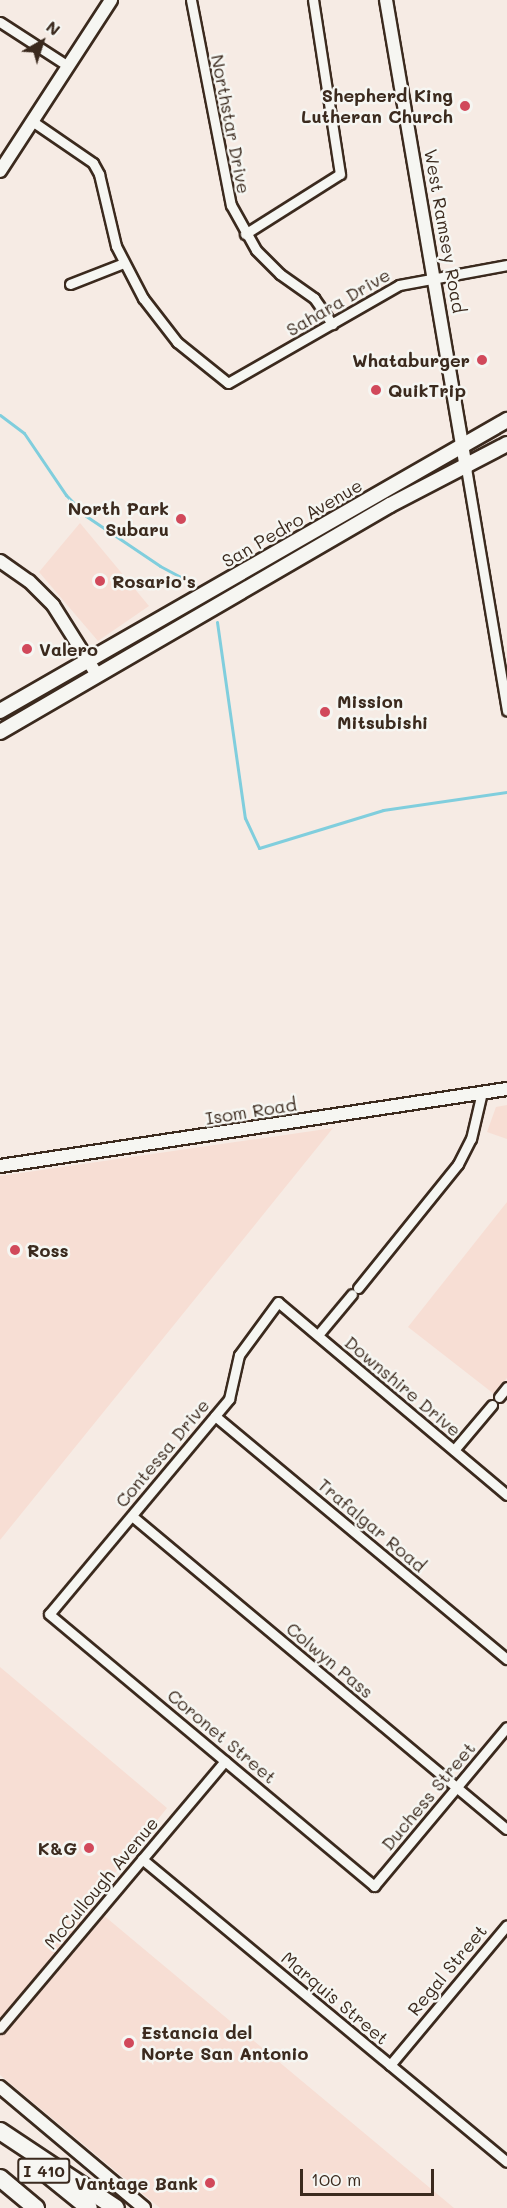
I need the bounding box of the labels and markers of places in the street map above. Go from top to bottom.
place label: Shepherd King Lutheran Church [301,85,453,128]
marker: Shepherd King Lutheran Church [458,99,472,113]
place label: Whataburger [352,349,470,371]
marker: Whataburger [475,353,489,367]
place label: QuikTrip [388,379,466,401]
marker: QuikTrip [369,383,383,397]
place label: North Park Subaru [68,498,169,540]
marker: North Park Subaru [174,512,188,526]
place label: Rosario's [112,570,196,592]
marker: Rosario's [93,574,107,588]
place label: Valero [39,638,98,660]
marker: Valero [20,642,34,656]
place label: Mission Mitsubishi [337,691,428,734]
marker: Mission Mitsubishi [318,705,332,719]
place label: Ross [27,1239,69,1261]
marker: Ross [8,1243,22,1257]
place label: K&G [38,1837,77,1859]
marker: K&G [82,1841,96,1855]
place label: Estancia del Norte San Antonio [141,2022,308,2064]
marker: Estancia del Norte San Antonio [122,2036,136,2050]
place label: Vantage Bank [75,2172,198,2194]
marker: Vantage Bank [203,2176,217,2190]

